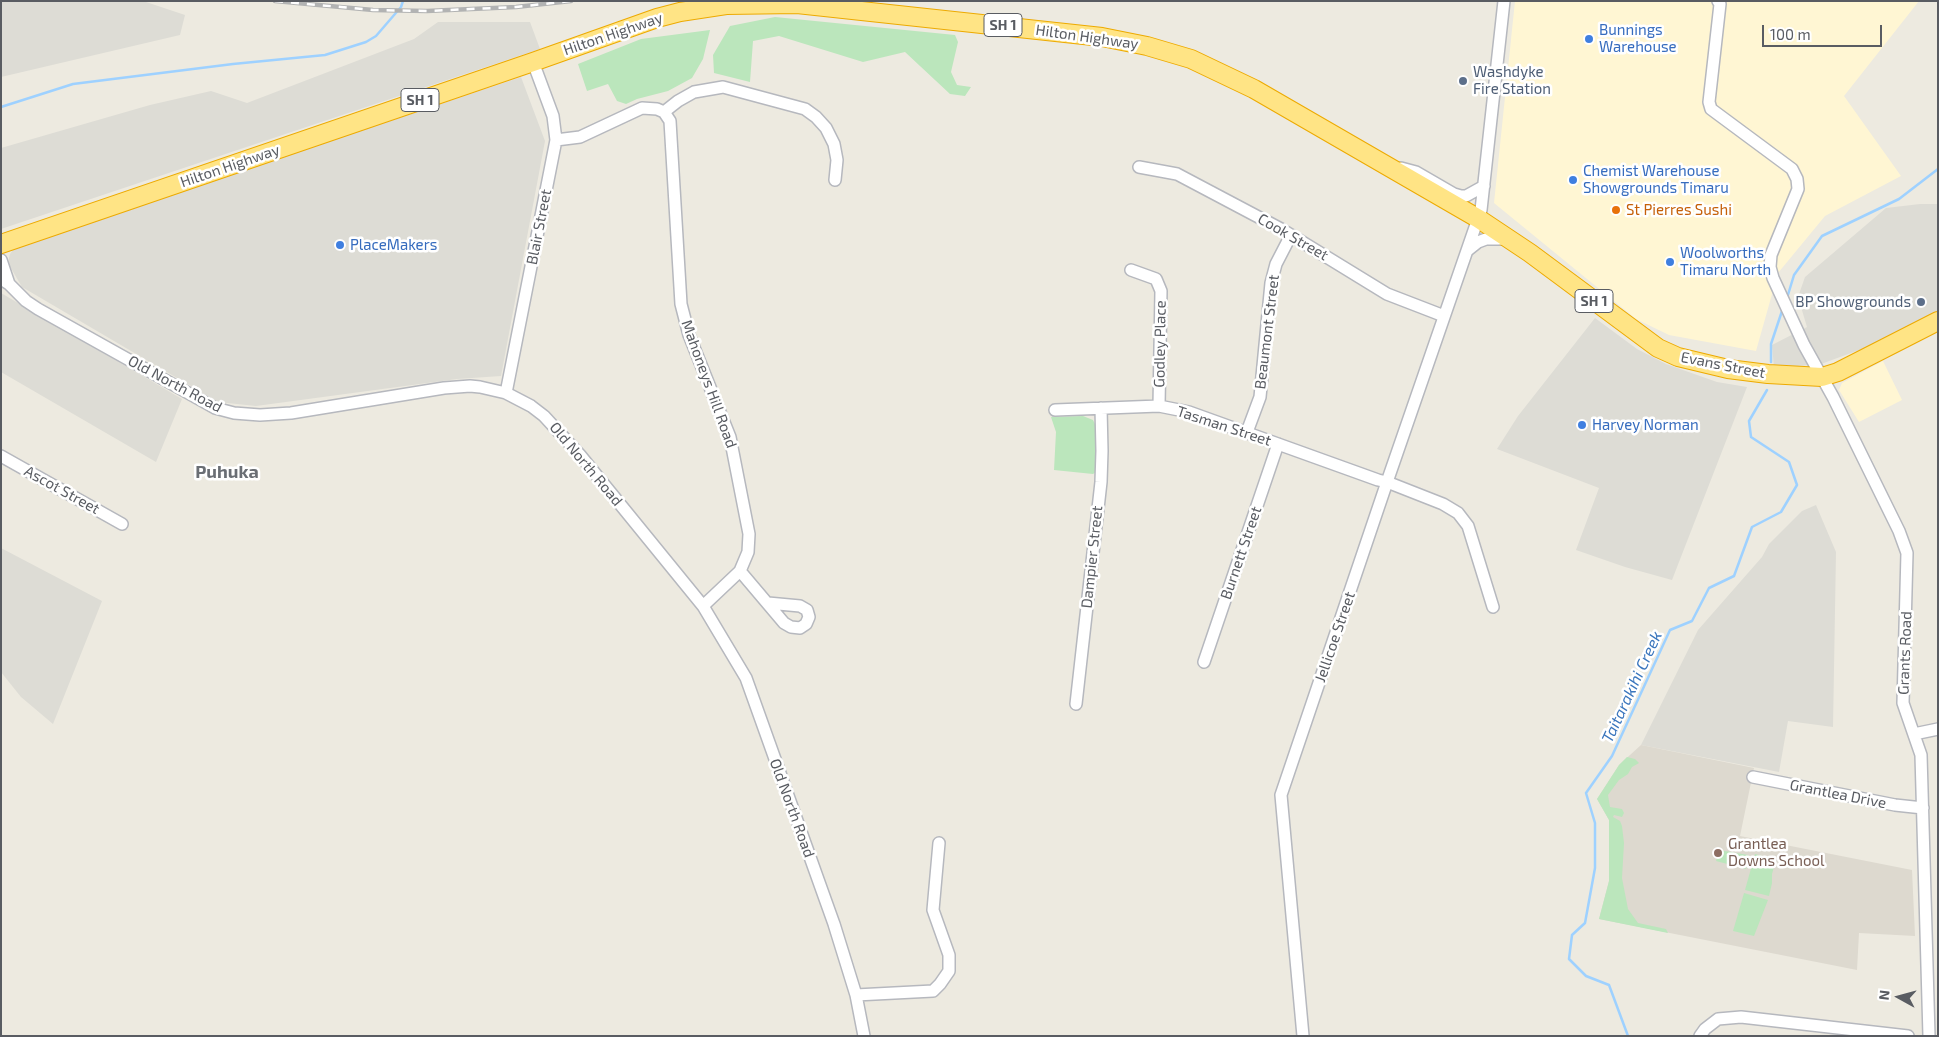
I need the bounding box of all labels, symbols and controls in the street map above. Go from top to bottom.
street label: Hilton Highway [561,9,665,59]
road number: SH 1 [984,14,1022,36]
scale bar [1764,15,1884,47]
street label: Hilton Highway [1034,21,1140,53]
place label: Bunnings Warehouse [1599,21,1677,56]
text: 100 m [1770,25,1811,43]
marker: Bunnings Warehouse [1583,33,1595,45]
place label: Washdyke Fire Station [1473,63,1551,98]
marker: Washdyke Fire Station [1457,75,1469,87]
road number: SH 1 [401,88,439,112]
street label: Hilton Highway [178,141,282,191]
place label: Chemist Warehouse Showgrounds Timaru [1583,162,1729,197]
marker: Chemist Warehouse Showgrounds Timaru [1567,174,1579,186]
street label: Blair Street [523,188,555,266]
place label: St Pierres Sushi [1626,201,1732,219]
marker: St Pierres Sushi [1610,204,1622,216]
street label: Cook Street [1255,210,1331,264]
place label: PlaceMakers [350,236,437,254]
marker: PlaceMakers [334,239,346,251]
place label: Woolworths Timaru North [1680,244,1771,279]
marker: Woolworths Timaru North [1664,256,1676,268]
street label: Beaumont Street [1251,274,1283,390]
road number: SH 1 [1575,290,1613,312]
place label: BP Showgrounds [1795,293,1911,311]
marker: BP Showgrounds [1915,296,1927,308]
street label: Godley Place [1150,300,1170,388]
street label: Mahoneys Hill Road [677,318,741,450]
street label: Evans Street [1679,348,1767,382]
street label: Old North Road [125,352,225,416]
street label: Tasman Street [1174,402,1274,450]
place label: Harvey Norman [1592,416,1699,434]
street label: Old North Road [546,418,626,510]
marker: Harvey Norman [1576,419,1588,431]
district label: Puhuka [195,461,259,483]
street label: Ascot Street [21,462,103,518]
street label: Burnett Street [1217,504,1265,602]
street label: Dampier Street [1078,505,1106,609]
street label: Jellicoe Street [1311,589,1359,685]
street label: Grants Road [1895,611,1915,695]
water label: Taitarakihi Creek [1598,628,1666,746]
street label: Old North Road [766,756,818,860]
street label: Grantlea Drive [1788,776,1888,812]
place label: Grantlea Downs School [1728,835,1824,870]
marker: Grantlea Downs School [1712,847,1724,859]
north arrow [1874,972,1924,1022]
text: N [1875,989,1893,1001]

